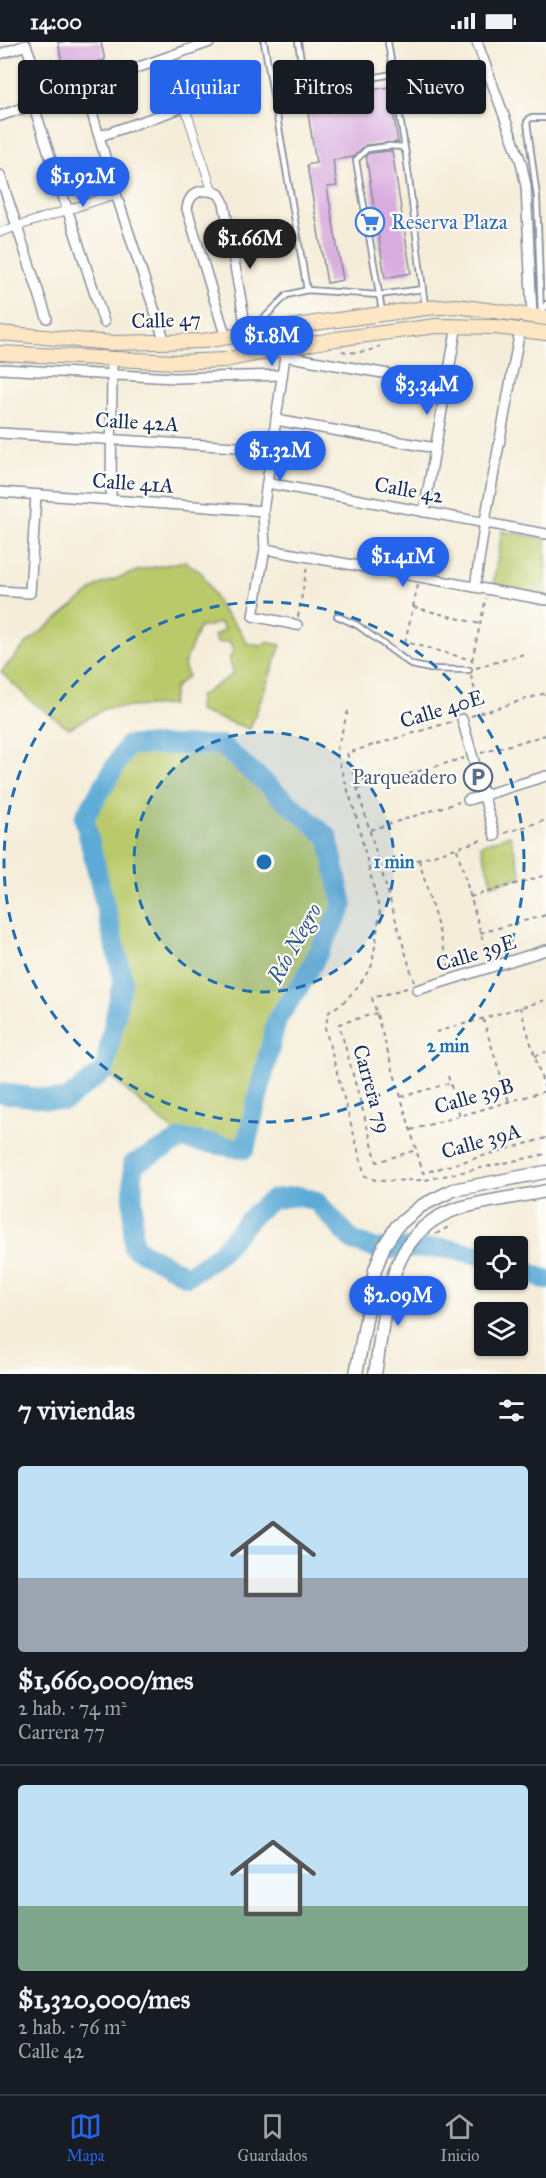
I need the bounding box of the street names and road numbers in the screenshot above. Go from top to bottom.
street label: Calle 47 [131,306,201,334]
street label: Calle 42A [94,407,180,437]
street label: Calle 41A [91,467,175,499]
street label: Calle 42 [372,471,446,509]
street label: Calle 40E [397,684,487,734]
street label: Calle 39E [433,929,519,977]
street label: Carrera 79 [347,1042,397,1136]
street label: Calle 39B [431,1072,517,1120]
street label: Calle 39A [438,1117,524,1165]

